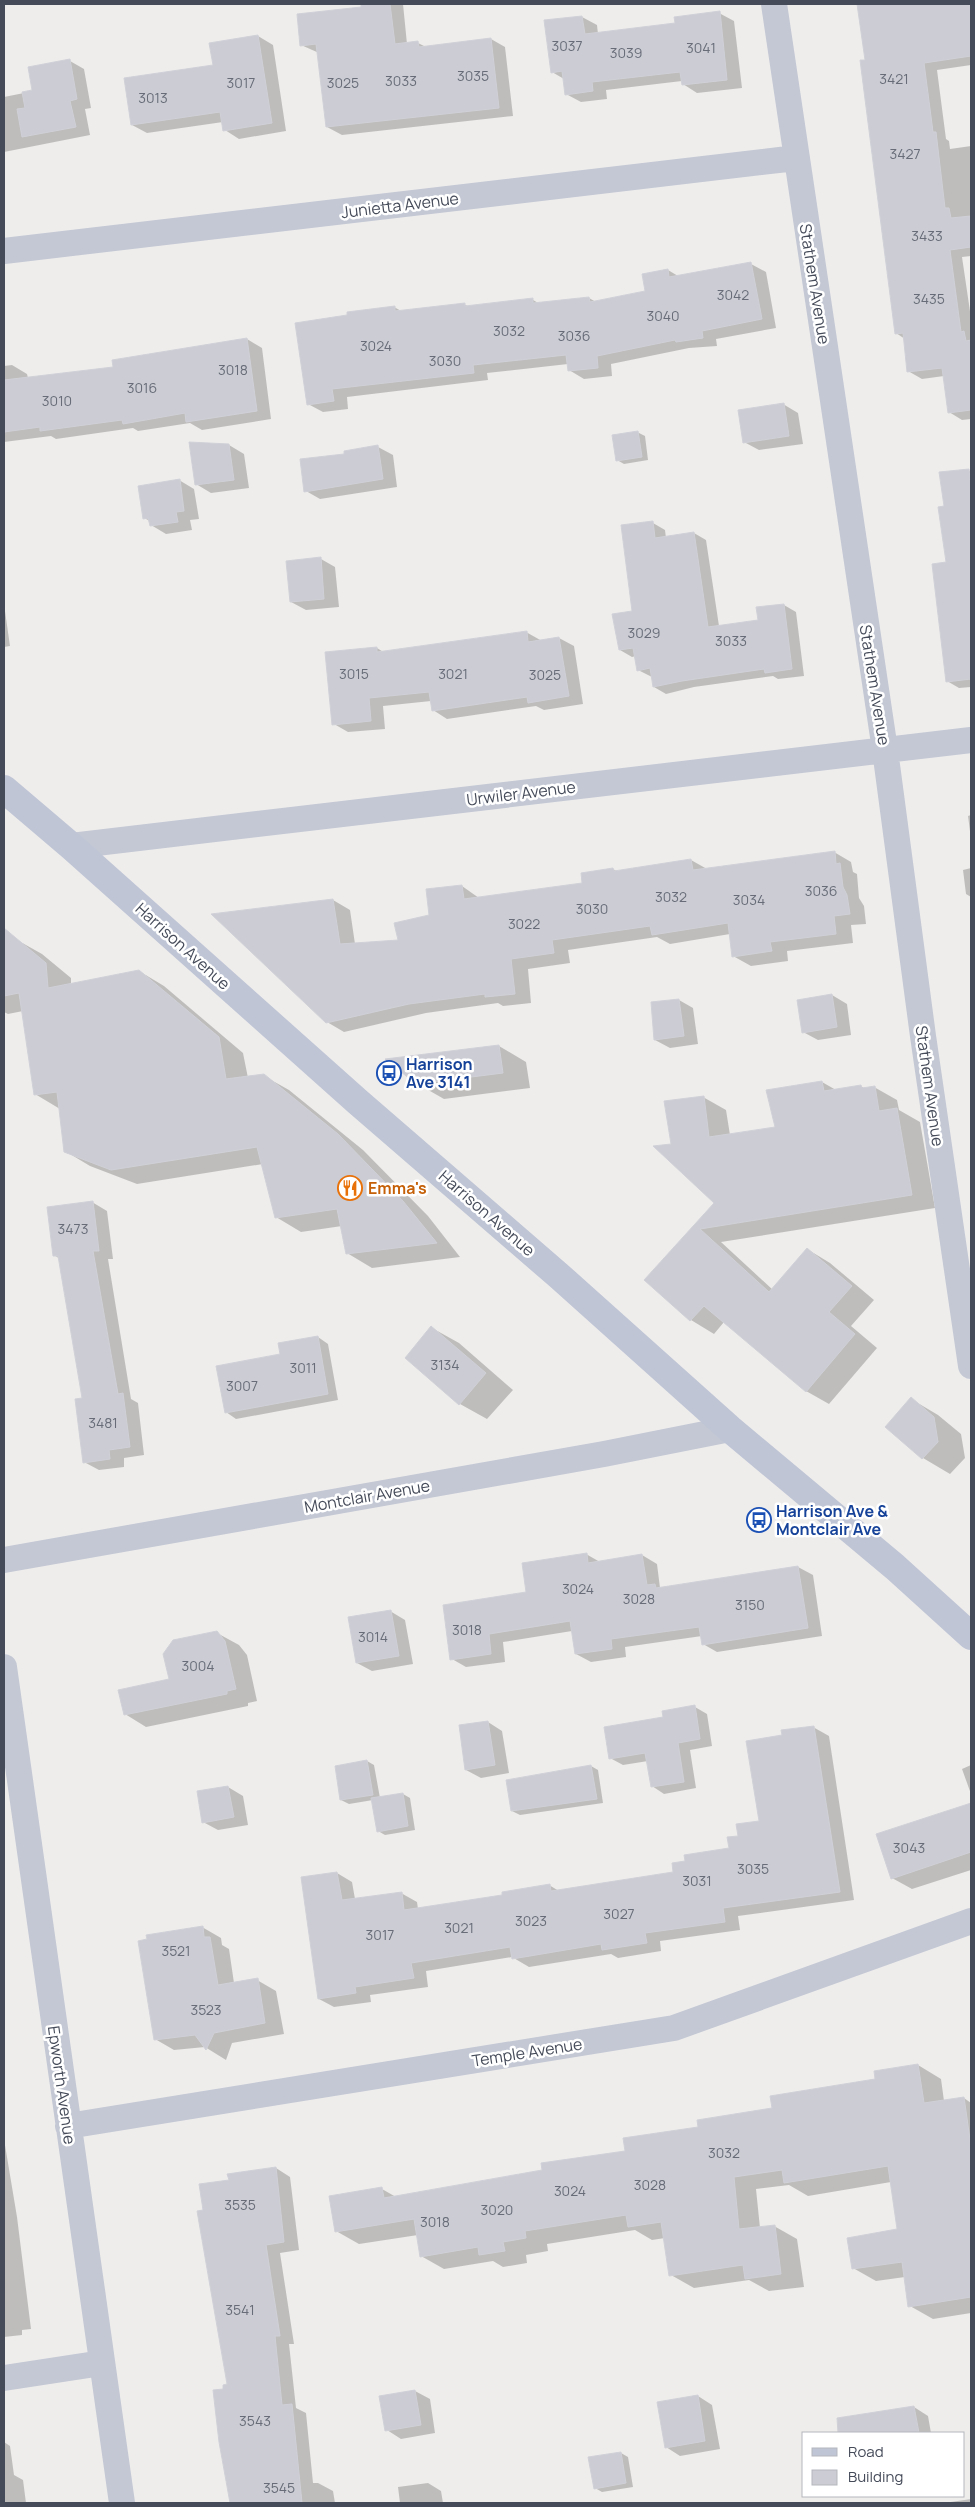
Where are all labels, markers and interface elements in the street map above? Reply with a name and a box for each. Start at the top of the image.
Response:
house number: 3037 [551,36,583,55]
house number: 3041 [686,38,716,57]
house number: 3039 [610,43,642,62]
house number: 3035 [457,66,489,85]
house number: 3421 [879,69,909,88]
house number: 3033 [385,71,417,90]
house number: 3017 [227,73,255,92]
house number: 3025 [327,73,359,92]
house number: 3013 [138,88,168,107]
house number: 3427 [889,144,921,163]
street label: Junietta Avenue [340,187,460,223]
street label: Stathem Avenue [795,222,835,346]
house number: 3433 [911,226,943,245]
house number: 3042 [717,285,749,304]
house number: 3435 [913,289,945,308]
house number: 3040 [646,306,680,325]
house number: 3032 [493,321,525,340]
house number: 3036 [558,326,590,345]
house number: 3024 [360,336,392,355]
house number: 3030 [429,351,461,370]
house number: 3018 [218,360,248,379]
house number: 3016 [127,378,157,397]
house number: 3010 [42,391,72,410]
house number: 3029 [628,623,660,642]
street label: Stathem Avenue [855,623,895,747]
house number: 3033 [715,631,747,650]
house number: 3015 [339,664,369,683]
house number: 3021 [438,664,468,683]
house number: 3025 [529,665,561,684]
street label: Urwiler Avenue [465,775,577,811]
house number: 3036 [805,881,837,900]
house number: 3032 [655,887,687,906]
house number: 3034 [733,890,765,909]
street label: Harrison Avenue [131,898,235,994]
house number: 3030 [576,899,608,918]
house number: 3022 [508,914,540,933]
street label: Stathem Avenue [911,1024,949,1148]
place label: Harrison Ave 3141 [406,1053,473,1093]
bus stop icon: Harrison Ave 3141 [376,1060,402,1086]
street label: Harrison Avenue [434,1165,540,1261]
restaurant icon: Emma's [337,1175,363,1201]
place label: Emma's [368,1177,427,1199]
house number: 3473 [58,1219,88,1238]
house number: 3134 [430,1355,460,1374]
house number: 3011 [289,1358,317,1377]
house number: 3007 [226,1376,258,1395]
house number: 3481 [88,1413,118,1432]
street label: Montclair Avenue [302,1474,432,1518]
place label: Harrison Ave & Montclair Ave [776,1500,888,1540]
bus stop icon: Harrison Ave & Montclair Ave [746,1507,772,1533]
house number: 3024 [562,1579,594,1598]
house number: 3028 [623,1589,655,1608]
house number: 3150 [735,1595,765,1614]
house number: 3018 [452,1620,482,1639]
house number: 3014 [358,1627,388,1646]
house number: 3004 [181,1656,215,1675]
house number: 3043 [893,1838,925,1857]
house number: 3035 [737,1859,769,1878]
house number: 3031 [682,1871,712,1890]
house number: 3027 [603,1904,635,1923]
house number: 3023 [515,1911,547,1930]
house number: 3021 [444,1918,474,1937]
house number: 3017 [366,1925,394,1944]
house number: 3521 [162,1941,190,1960]
house number: 3523 [190,2000,222,2019]
street label: Epworth Avenue [43,2024,81,2146]
street label: Temple Avenue [470,2032,584,2072]
house number: 3032 [708,2143,740,2162]
house number: 3028 [634,2175,666,2194]
house number: 3024 [554,2181,586,2200]
house number: 3535 [224,2195,256,2214]
house number: 3020 [481,2200,513,2219]
house number: 3018 [420,2212,450,2231]
house number: 3541 [225,2300,255,2319]
house number: 3543 [239,2411,271,2430]
legend [802,2432,965,2497]
text: Road [848,2441,884,2462]
text: Building [848,2466,903,2487]
house number: 3545 [263,2478,295,2497]

